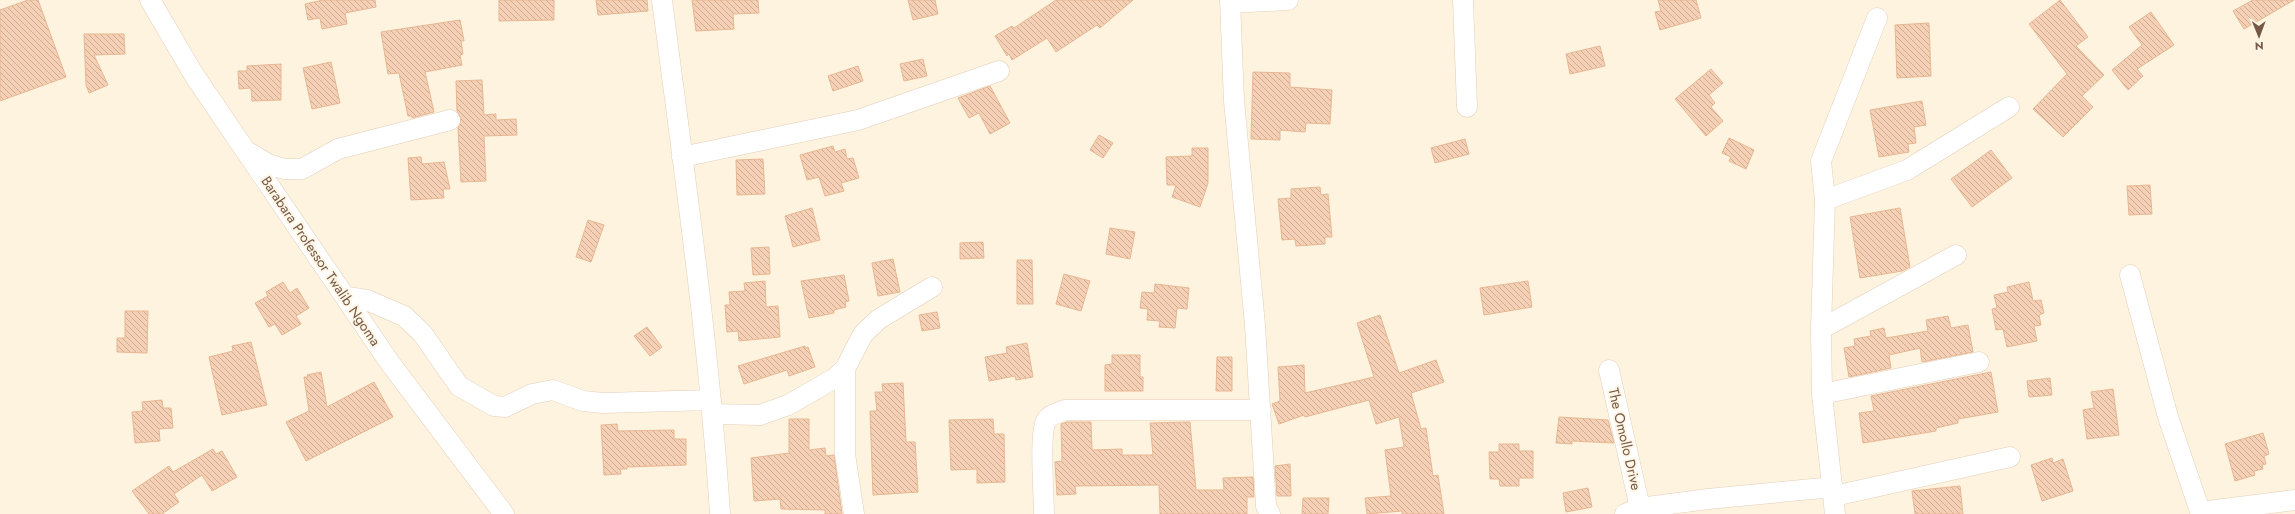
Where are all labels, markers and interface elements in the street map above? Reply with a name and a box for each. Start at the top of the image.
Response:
north arrow [2239,16,2279,56]
text: N [2255,38,2264,54]
street label: Barabara Professor Twalib Ngoma [257,172,385,350]
street label: The Omollo Drive [1604,386,1646,492]

